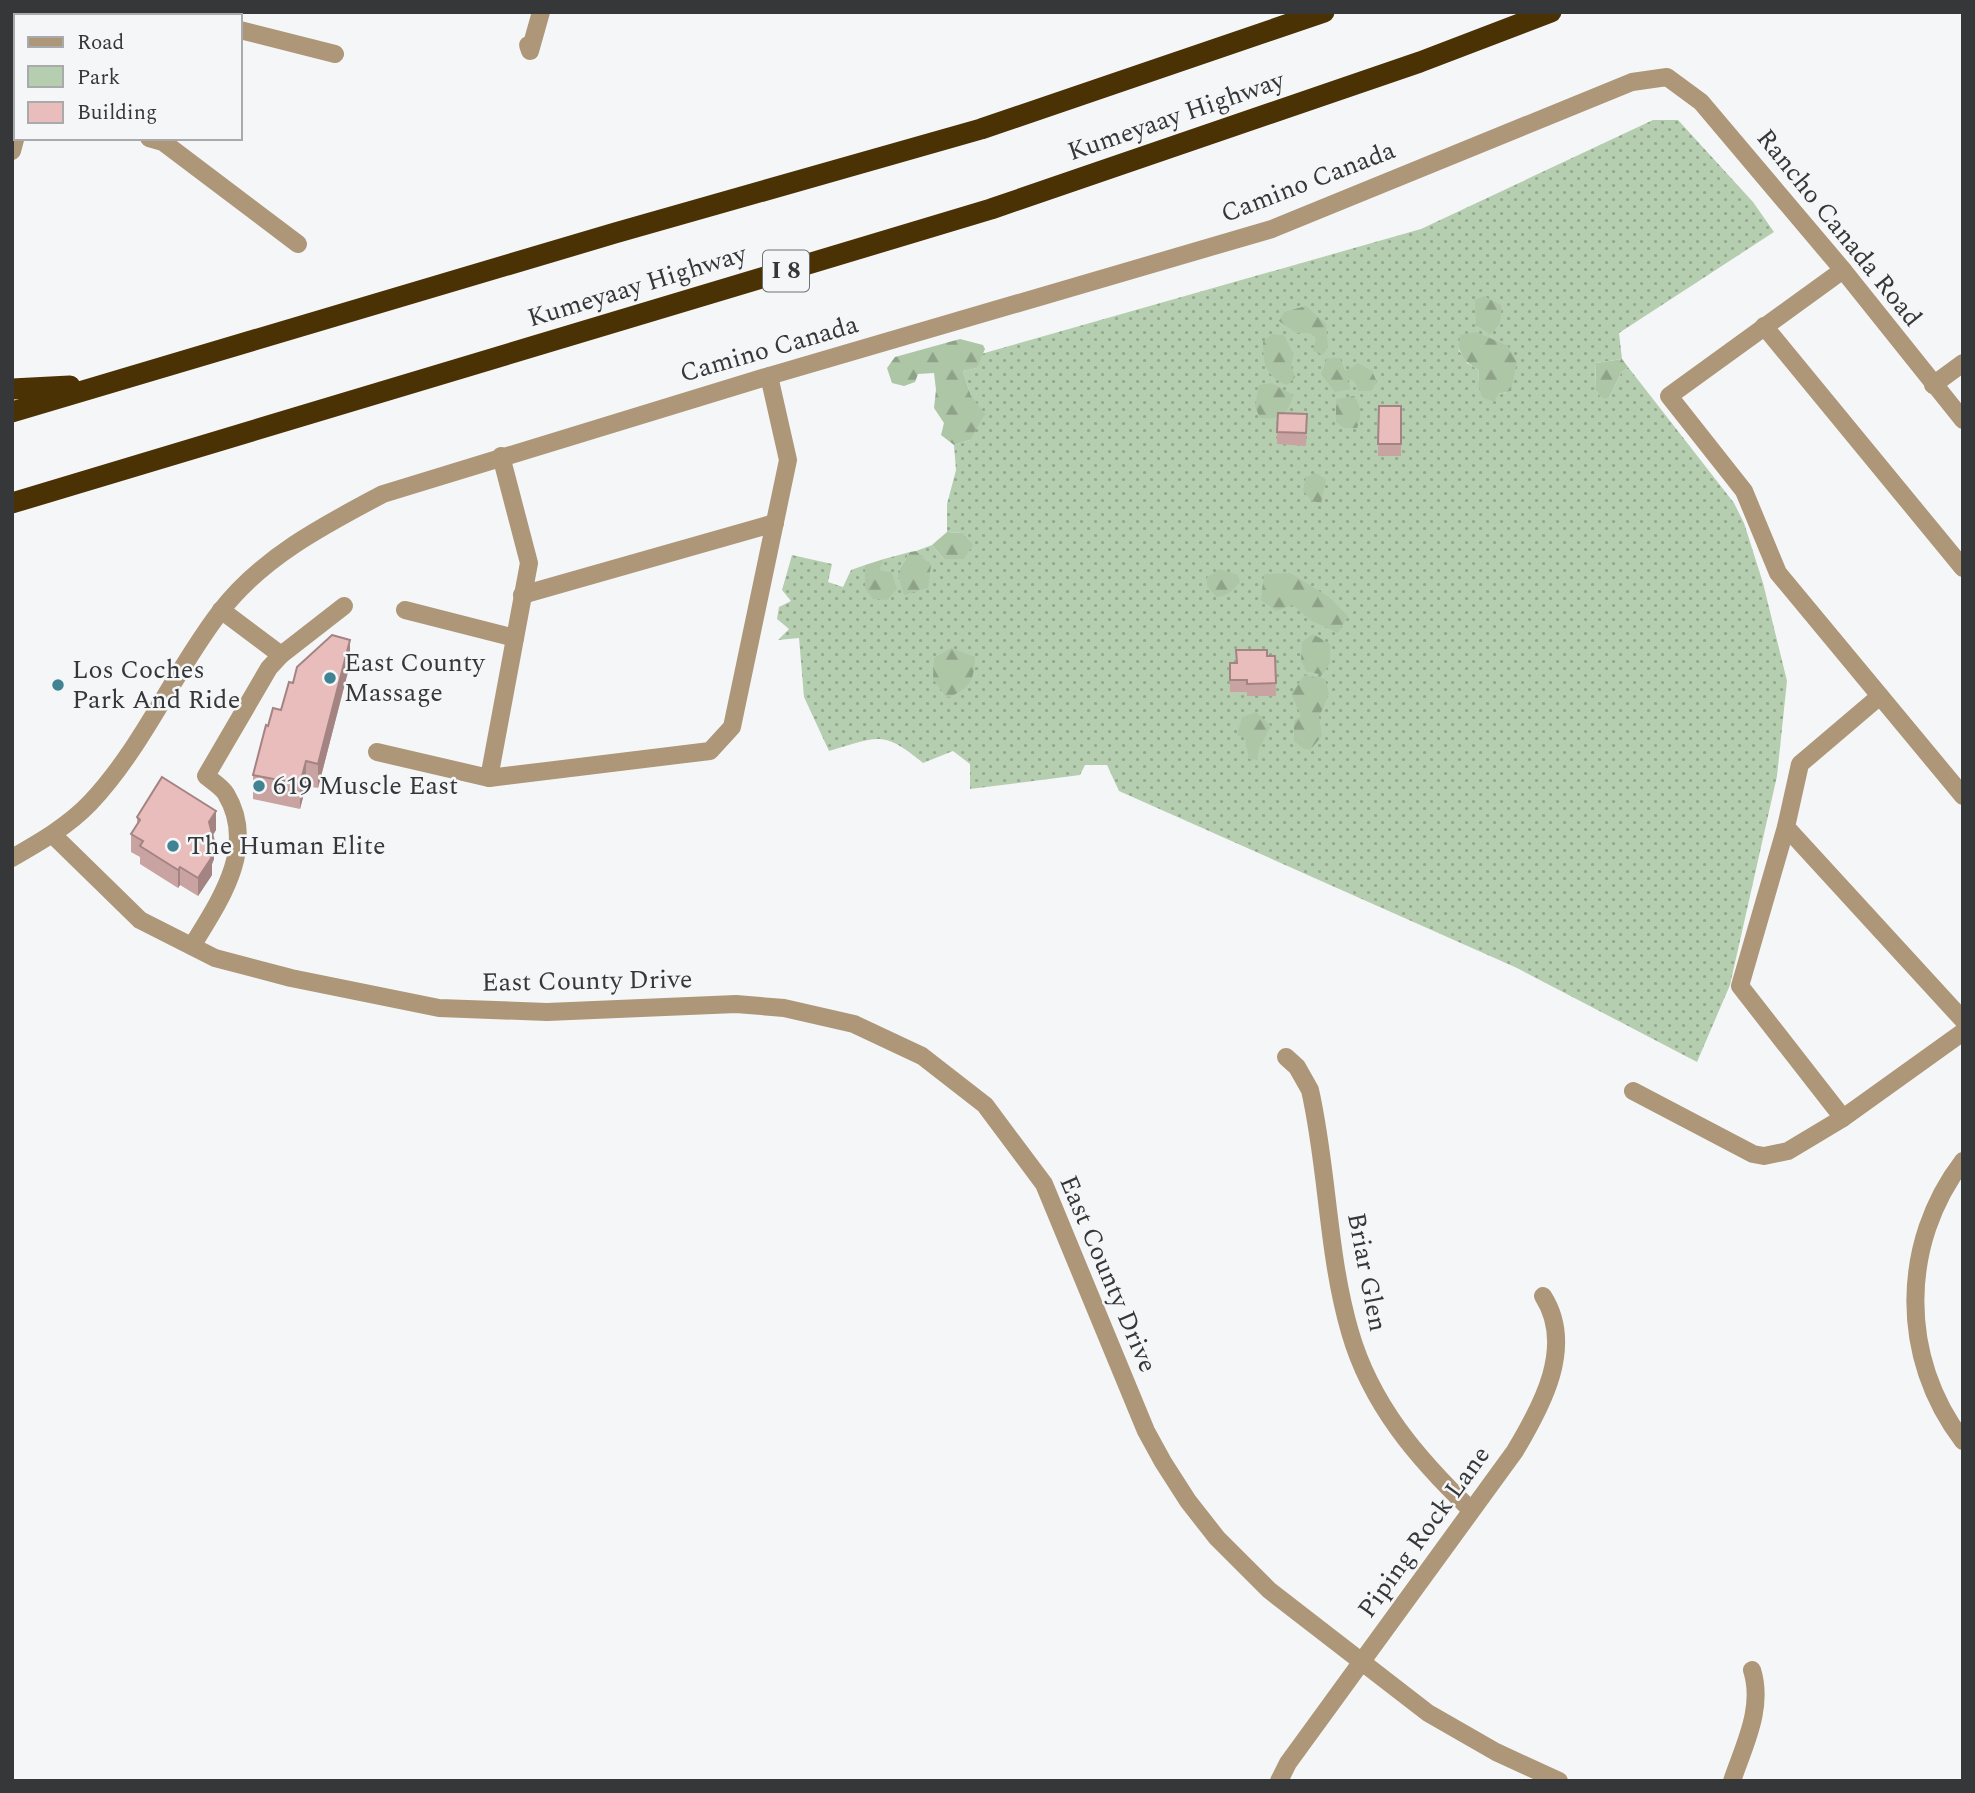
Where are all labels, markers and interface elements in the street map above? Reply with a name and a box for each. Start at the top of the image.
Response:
legend [14,14,242,140]
text: Road [77,27,124,59]
street label: Kumeyaay Highway [1062,60,1291,172]
text: Park [77,62,121,94]
text: Building [77,97,157,129]
street label: Rancho Canada Road [1746,120,1932,336]
street label: Camino Canada [1215,130,1401,234]
street label: Kumeyaay Highway [523,233,753,338]
road number: I 8 [763,250,809,292]
street label: Camino Canada [675,304,863,394]
place label: East County Massage [344,643,486,713]
place label: Los Coches Park And Ride [72,650,240,720]
marker: East County Massage [322,670,338,686]
marker: Los Coches Park And Ride [50,677,66,693]
place label: 619 Muscle East [273,766,458,806]
marker: 619 Muscle East [251,778,267,794]
place label: The Human Elite [187,826,385,866]
marker: The Human Elite [165,838,181,854]
street label: East County Drive [481,959,693,1003]
street label: East County Drive [1048,1169,1168,1379]
street label: Briar Glen [1336,1209,1398,1335]
street label: Piping Rock Lane [1348,1437,1500,1627]

